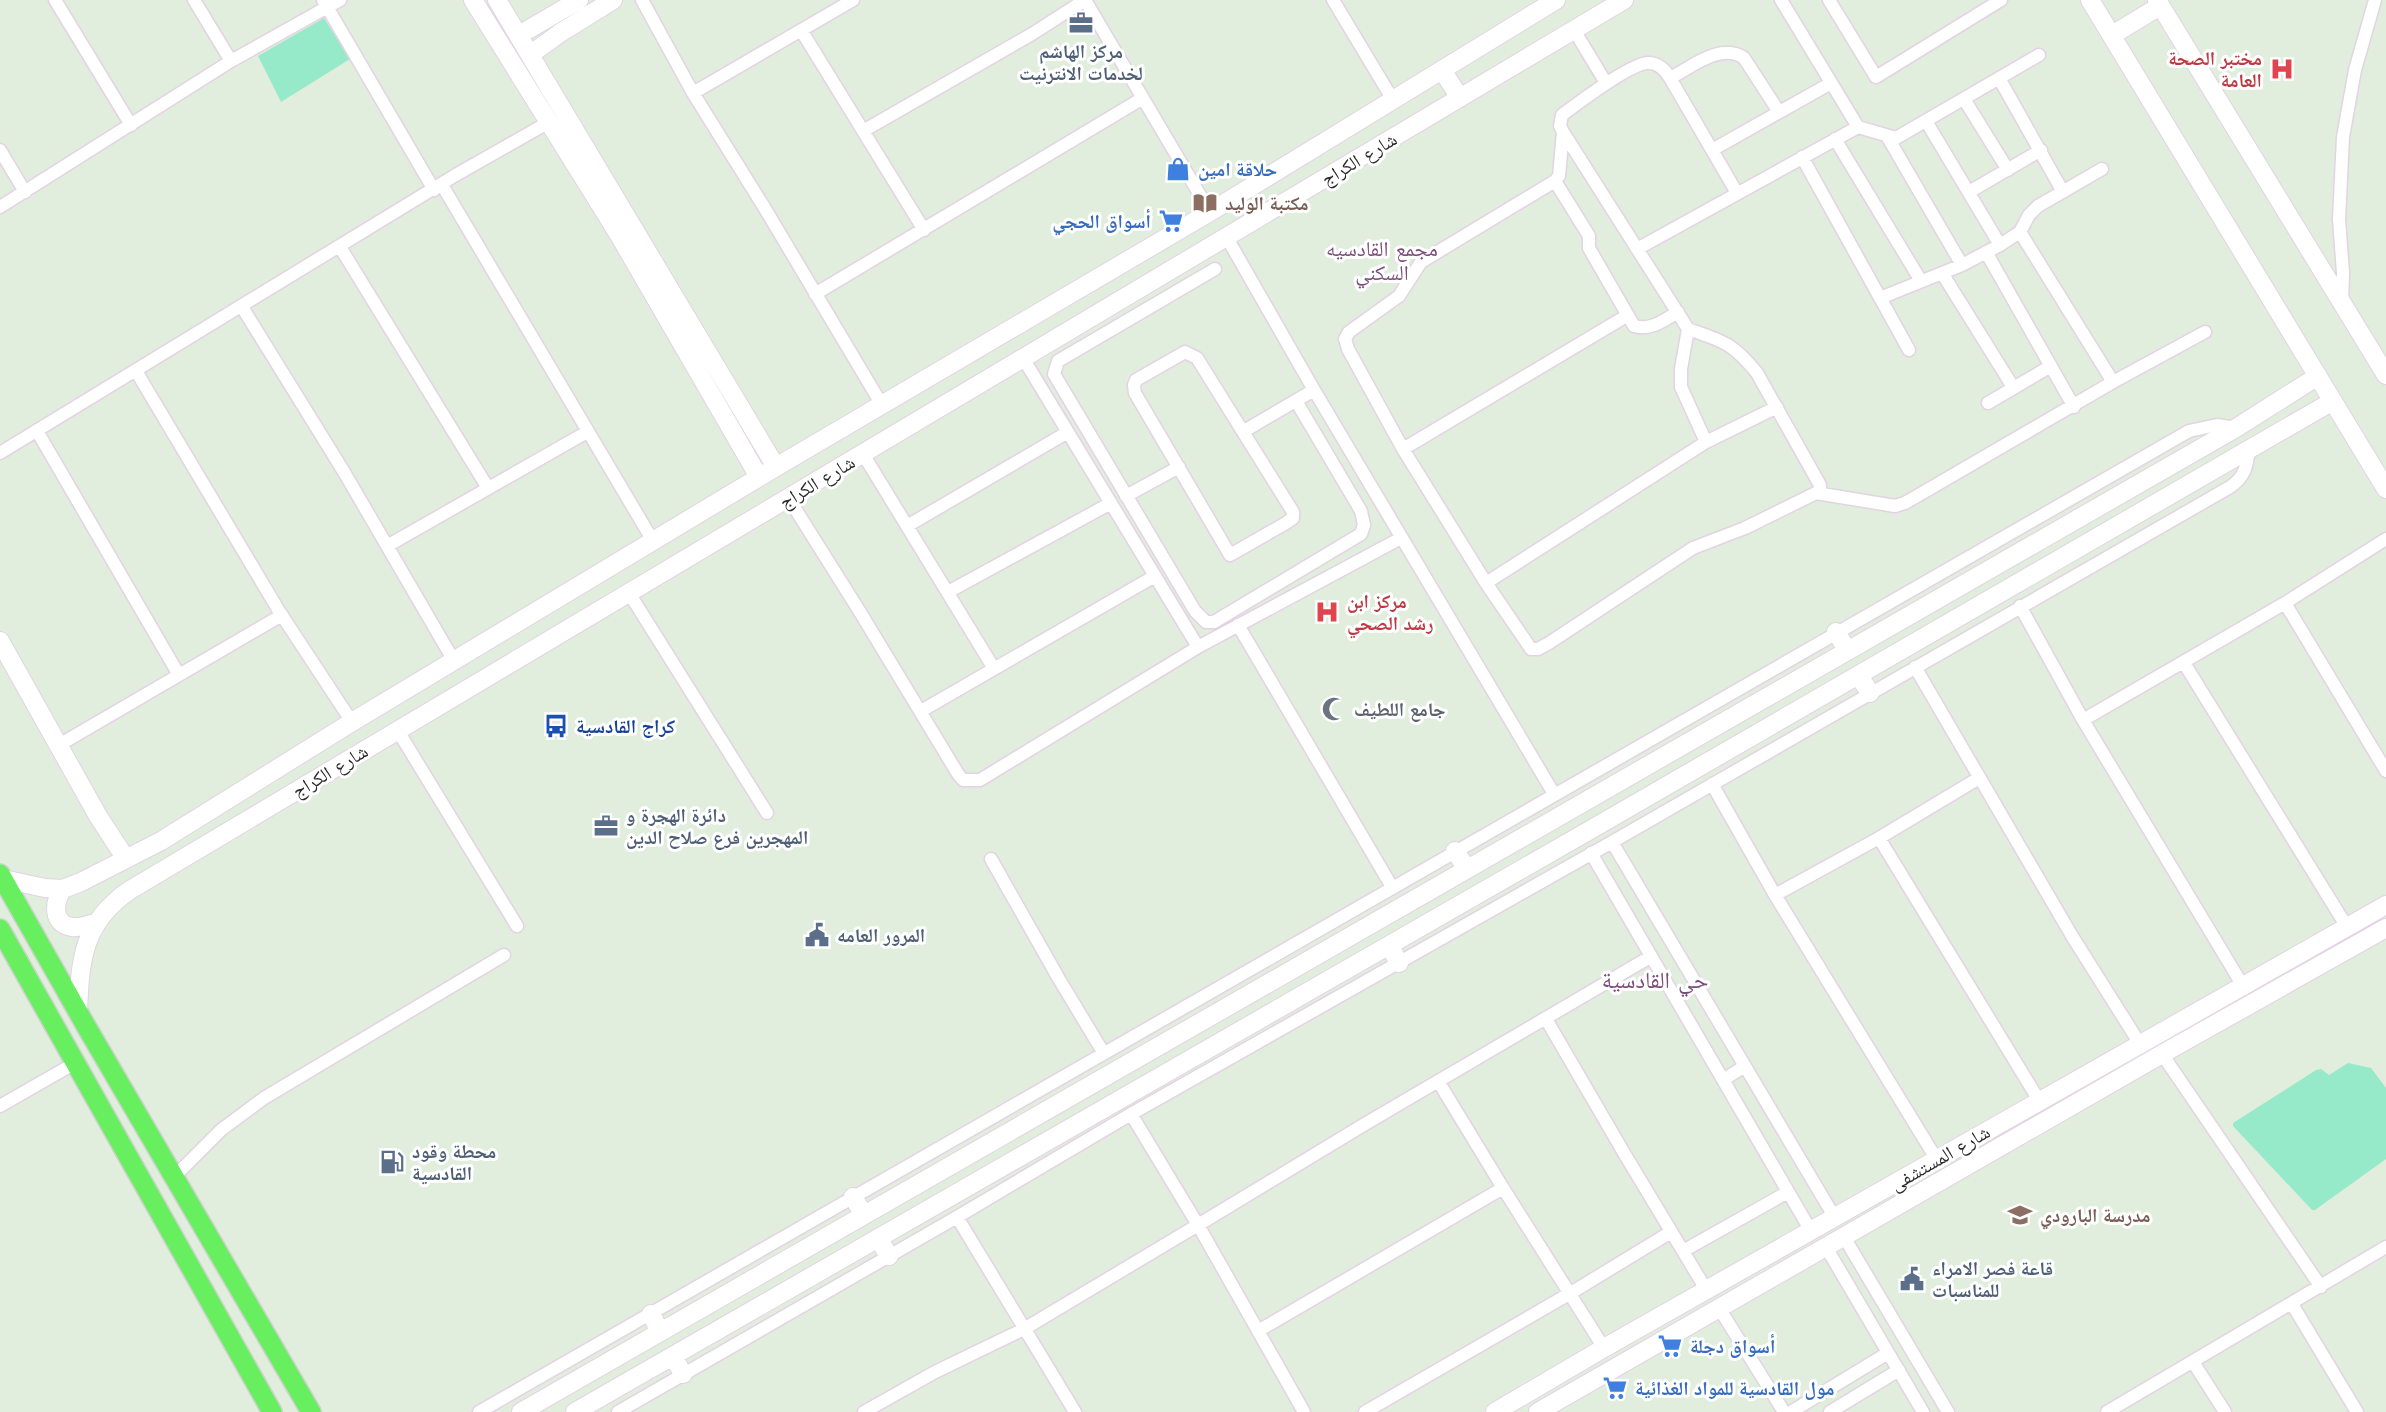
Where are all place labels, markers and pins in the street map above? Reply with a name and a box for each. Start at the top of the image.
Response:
office icon: مركز الهاشم لخدمات الانترنيت [1067,9,1095,37]
place label: مركز الهاشم لخدمات الانترنيت [1019,40,1143,85]
place label: مختبر الصحة العامة [2168,47,2262,92]
hospital icon: مختبر الصحة العامة [2268,55,2296,83]
shop icon: حلاقة امين [1164,155,1192,183]
place label: حلاقة امين [1198,158,1277,181]
library icon: مكتبة الوليد [1191,189,1219,217]
place label: مكتبة الوليد [1225,192,1309,215]
supermarket icon: أسواق الحجي [1157,207,1185,235]
place label: أسواق الحجي [1052,209,1151,236]
place label: مركز ابن رشد الصحي [1347,590,1433,638]
hospital icon: مركز ابن رشد الصحي [1313,598,1341,626]
mosque icon: جامع اللطیف [1320,695,1348,723]
place label: جامع اللطیف [1354,698,1446,722]
bus stop icon: كراج القادسية [542,712,570,740]
place label: كراج القادسية [576,715,676,738]
place label: دائرة الهجرة و المهجرين فرع صلاح الدين [626,804,808,850]
office icon: دائرة الهجرة و المهجرين فرع صلاح الدين [592,812,620,840]
public building icon: المرور العامه [803,921,831,949]
place label: المرور العامه [837,924,925,947]
place label: محطة وقود القادسية [412,1140,496,1185]
fuel station icon: محطة وقود القادسية [378,1148,406,1176]
school or university icon: مدرسة البارودي [2006,1201,2034,1229]
place label: مدرسة البارودي [2040,1204,2150,1230]
place label: قاعة فصر الامراء للمناسبات [1932,1257,2053,1302]
public building icon: قاعة فصر الامراء للمناسبات [1898,1265,1926,1293]
supermarket icon: أسواق دجلة [1656,1332,1684,1360]
place label: أسواق دجلة [1690,1334,1775,1358]
supermarket icon: مول القادسية للمواد الغذائية [1601,1374,1629,1402]
place label: مول القادسية للمواد الغذائية [1635,1377,1834,1400]

